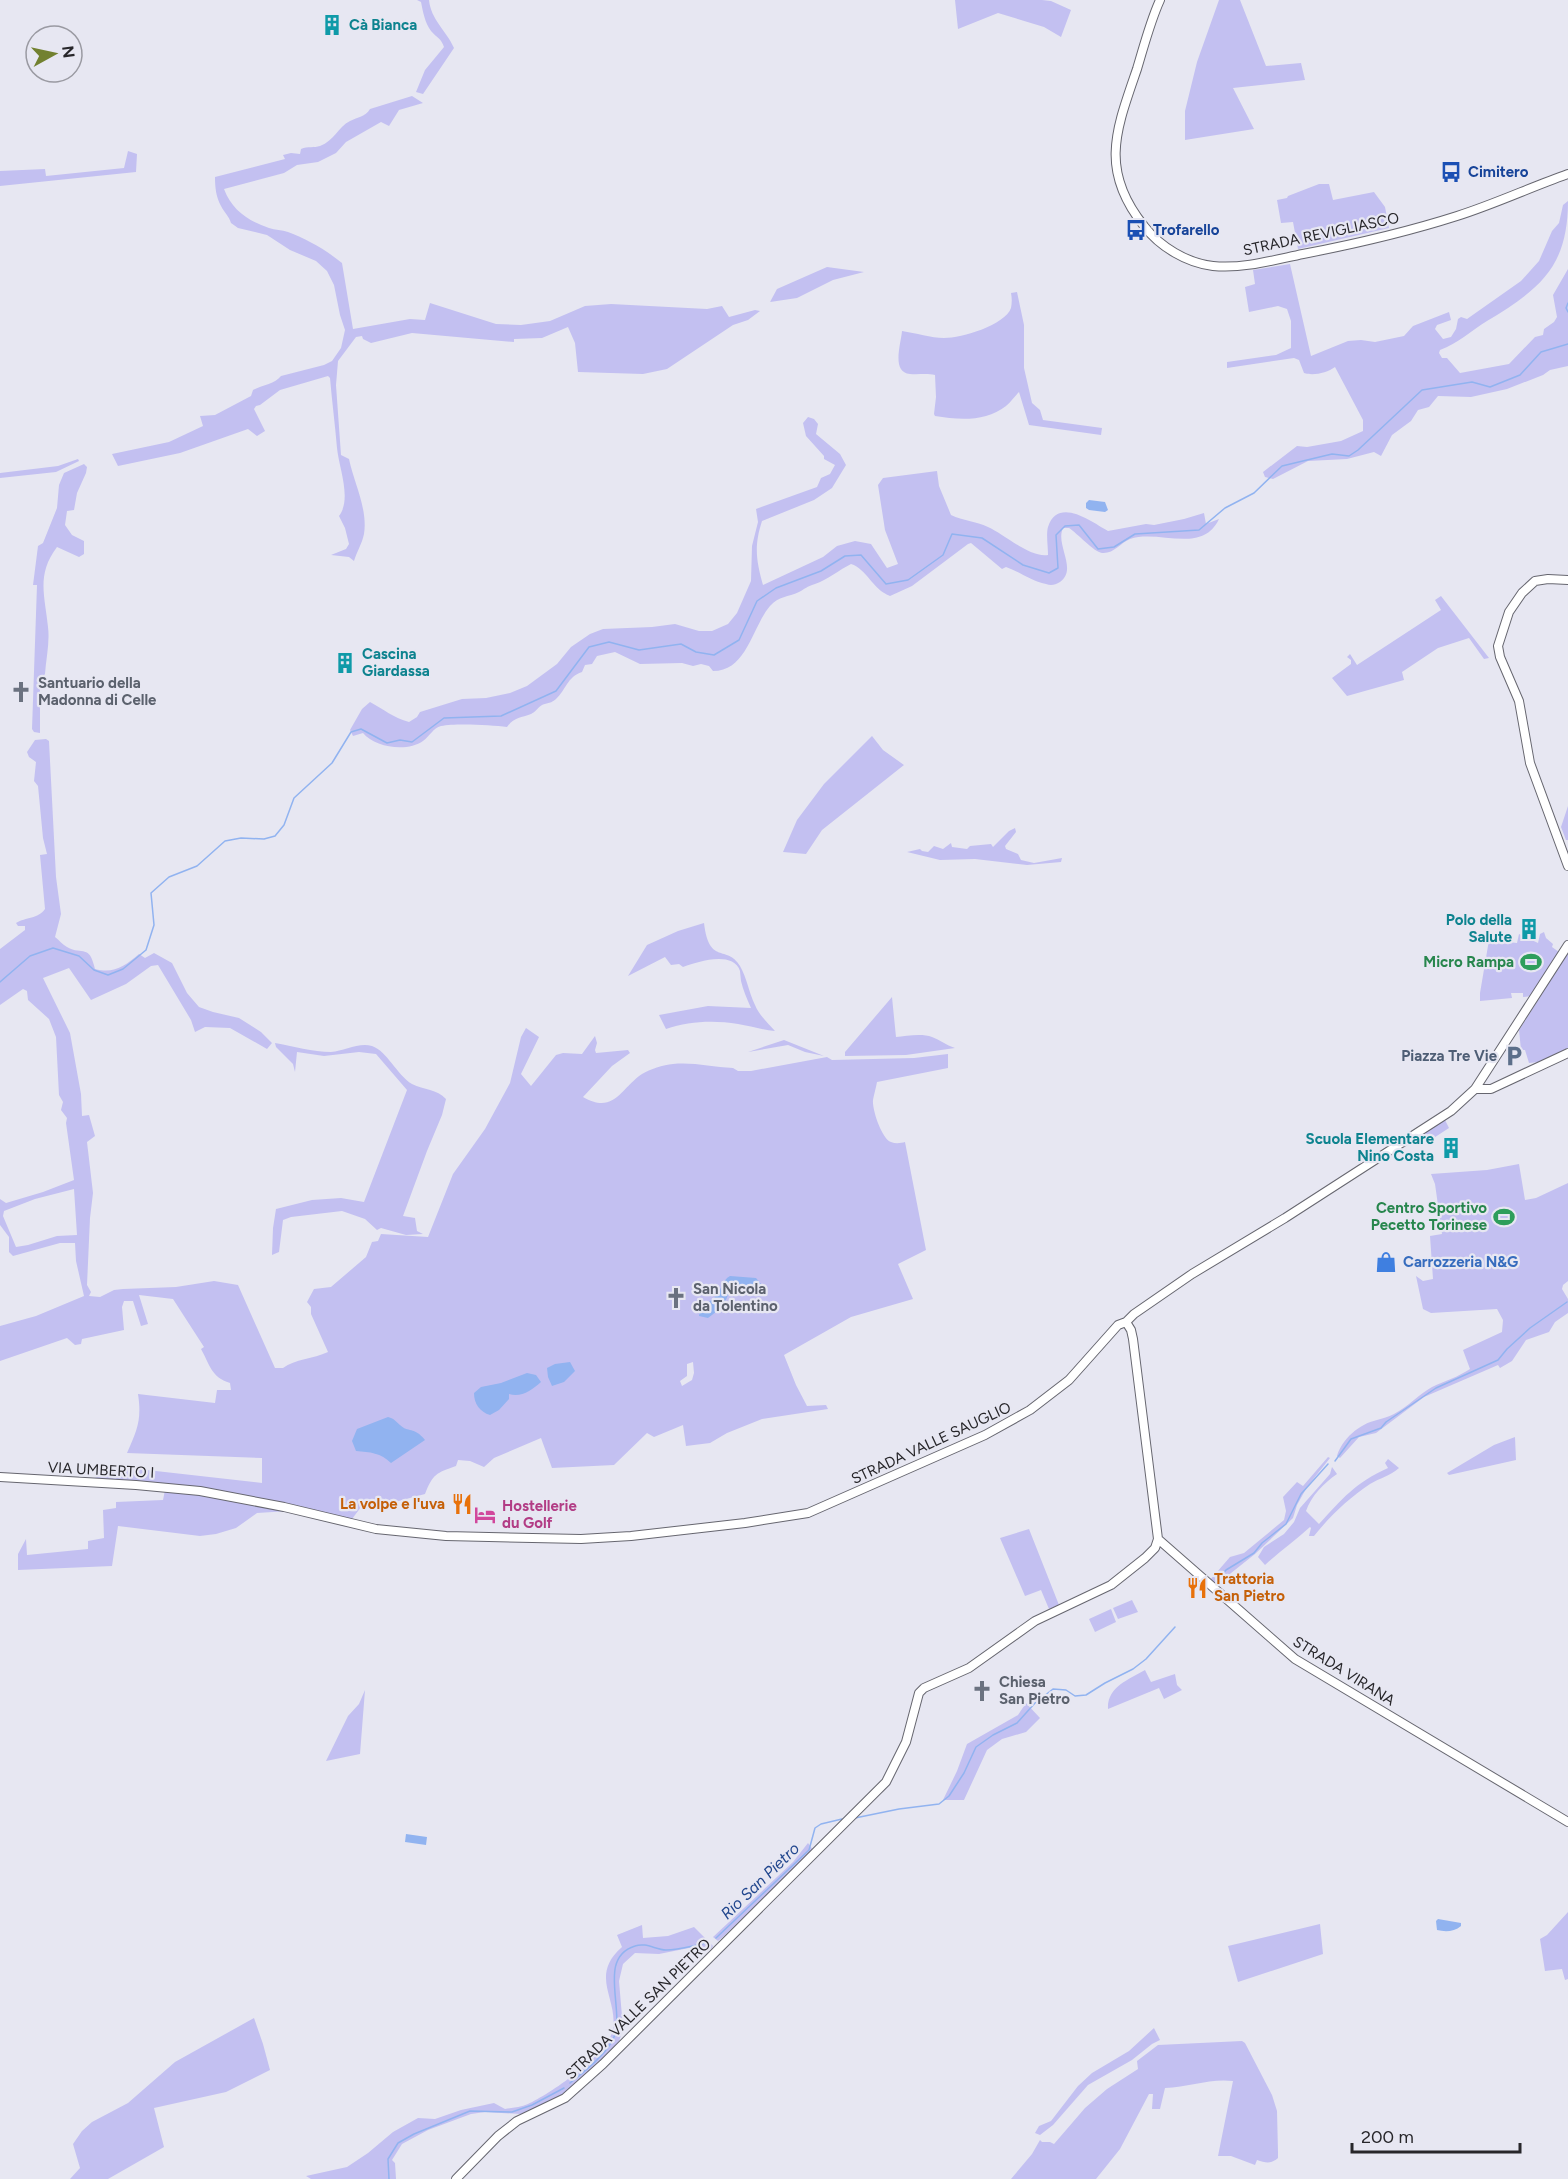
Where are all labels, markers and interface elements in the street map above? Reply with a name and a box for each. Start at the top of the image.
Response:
building icon: Cà Bianca [320,13,344,37]
place label: Cà Bianca [349,16,417,34]
north arrow [24,24,84,84]
text: N [58,45,79,59]
bus stop icon: Cimitero [1439,160,1463,184]
place label: Cimitero [1468,163,1529,181]
street label: STRADA REVIGLIASCO [1241,209,1401,259]
bus stop icon: Trofarello [1124,218,1148,242]
place label: Trofarello [1153,221,1220,239]
place label: Cascina Giardassa [362,645,430,680]
building icon: Cascina Giardassa [333,651,357,675]
place label: Santuario della Madonna di Celle [38,674,157,709]
church icon: Santuario della Madonna di Celle [9,680,33,704]
place label: Polo della Salute [1446,911,1513,946]
building icon: Polo della Salute [1517,917,1541,941]
sports icon: Micro Rampa [1519,950,1543,974]
place label: Micro Rampa [1423,953,1514,971]
parking icon: Piazza Tre Vie [1502,1044,1526,1068]
place label: Piazza Tre Vie [1401,1047,1498,1065]
place label: Scuola Elementare Nino Costa [1306,1130,1435,1165]
building icon: Scuola Elementare Nino Costa [1439,1136,1463,1160]
place label: Centro Sportivo Pecetto Torinese [1371,1199,1488,1234]
sports icon: Centro Sportivo Pecetto Torinese [1492,1205,1516,1229]
shop icon: Carrozzeria N&G [1374,1250,1398,1274]
place label: Carrozzeria N&G [1403,1253,1518,1271]
place label: San Nicola da Tolentino [693,1280,778,1315]
church icon: San Nicola da Tolentino [664,1286,688,1310]
street label: STRADA VALLE SAUGLIO [848,1398,1014,1488]
street label: VIA UMBERTO I [47,1458,155,1482]
restaurant icon: La volpe e l'uva [450,1492,474,1516]
place label: La volpe e l'uva [340,1495,445,1513]
place label: Hostellerie du Golf [502,1497,577,1532]
hotel icon: Hostellerie du Golf [473,1503,497,1527]
place label: Trattoria San Pietro [1214,1570,1285,1605]
restaurant icon: Trattoria San Pietro [1185,1576,1209,1600]
street label: STRADA VIRANA [1290,1632,1398,1710]
place label: Chiesa San Pietro [999,1673,1070,1708]
church icon: Chiesa San Pietro [970,1679,994,1703]
water label: Rio San Pietro [717,1839,803,1923]
street label: STRADA VALLE SAN PIETRO [562,1935,714,2083]
scale bar [1352,2116,1520,2154]
text: 200 m [1361,2126,1414,2148]

